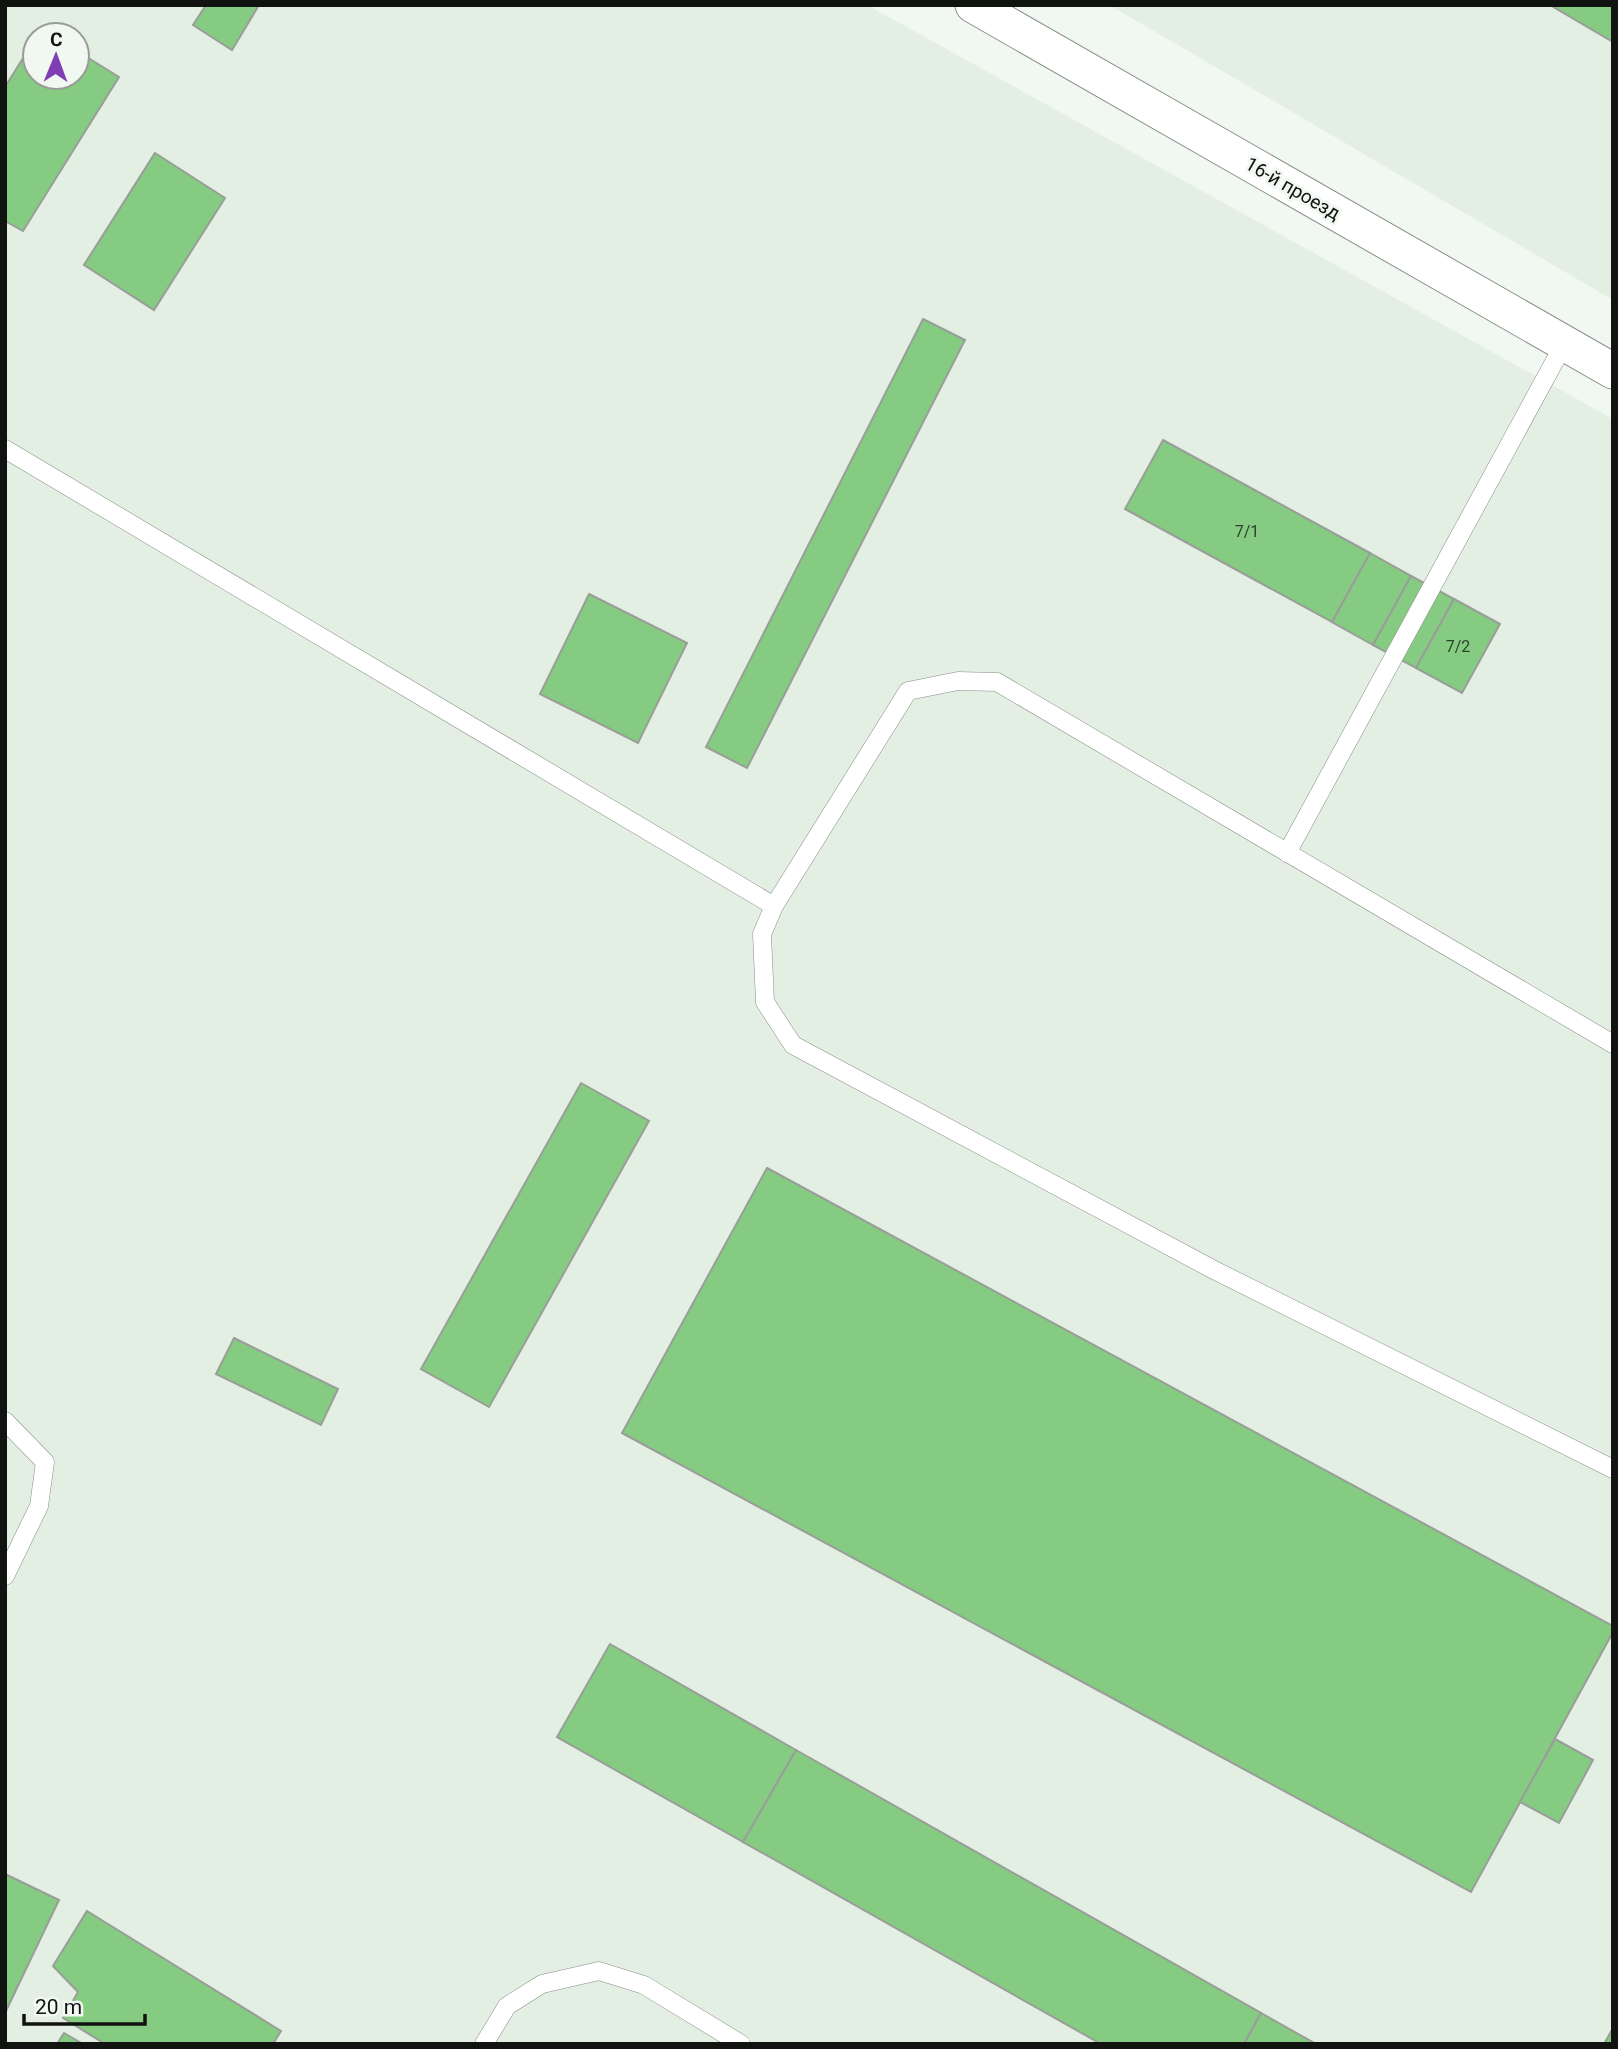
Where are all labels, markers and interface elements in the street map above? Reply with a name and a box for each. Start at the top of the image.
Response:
north arrow [21,21,91,91]
text: С [50,28,63,51]
street label: 16-й проезд [1241,152,1344,225]
house number: 7/1 [1235,522,1259,541]
house number: 7/2 [1446,637,1470,656]
scale bar [24,1982,145,2026]
text: 20 m [35,1995,82,2019]

